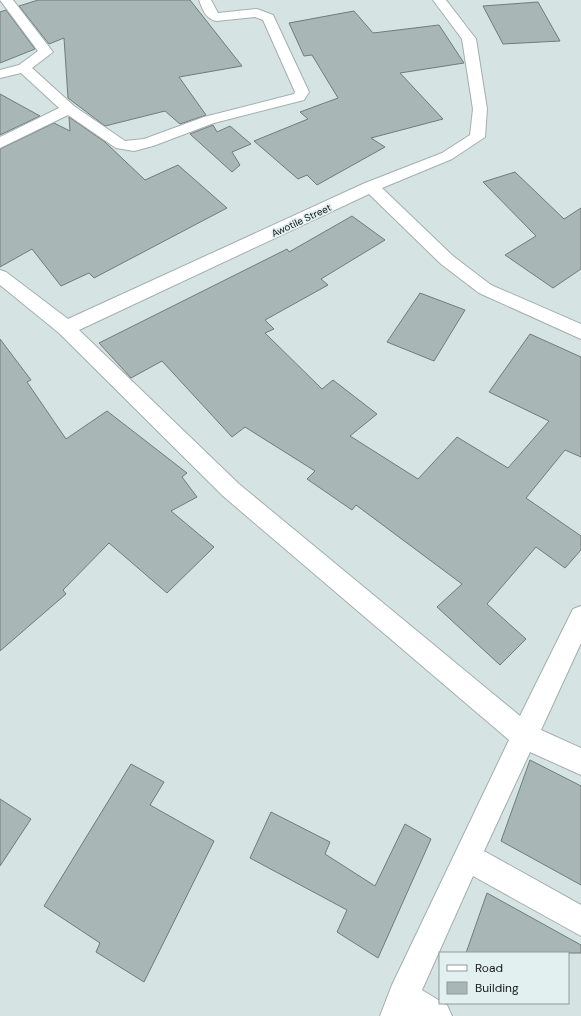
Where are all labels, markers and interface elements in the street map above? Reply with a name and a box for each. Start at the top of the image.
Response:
street label: Awotile Street [269,201,333,240]
legend [439,952,569,1004]
text: Road [475,960,503,976]
text: Building [475,980,519,996]

